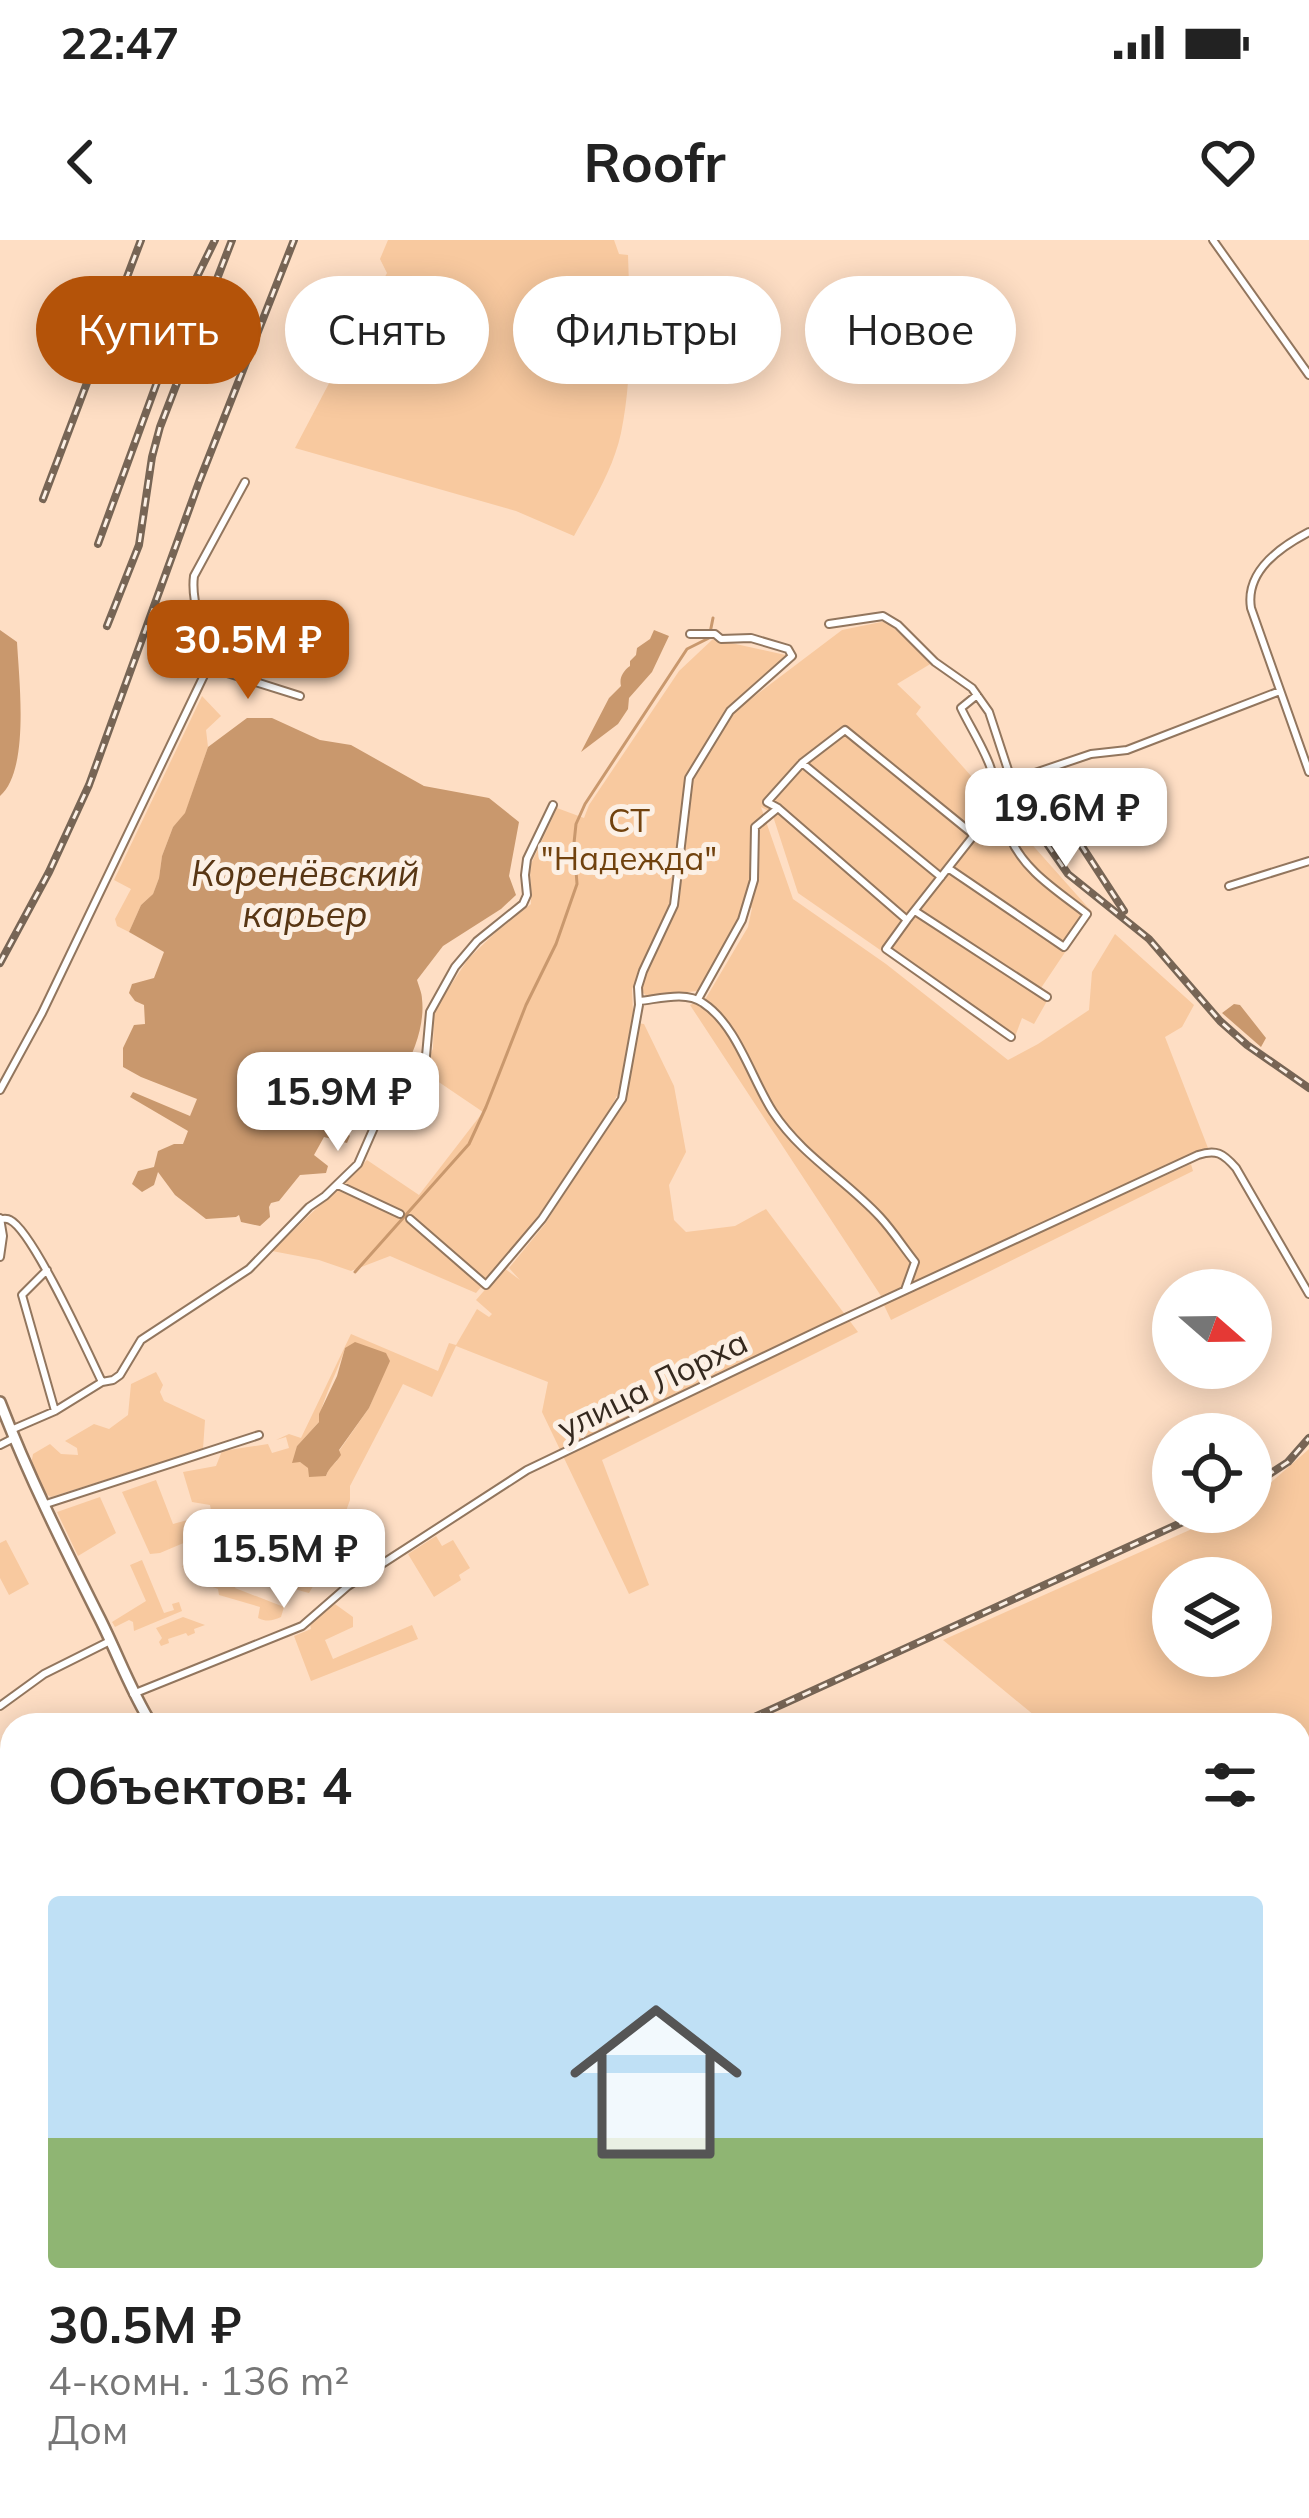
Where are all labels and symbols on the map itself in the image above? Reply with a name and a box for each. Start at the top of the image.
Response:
pin: 30.5M ₽ [137,600,359,702]
pin: 19.6M ₽ [955,768,1177,870]
park label: СТ "Надежда" [541,799,717,878]
water label: Коренёвский карьер [191,850,419,936]
pin: 15.9M ₽ [227,1052,449,1154]
north arrow [1152,1269,1272,1389]
street label: улица Лорха [550,1320,754,1448]
pin: 15.5M ₽ [173,1509,395,1611]

